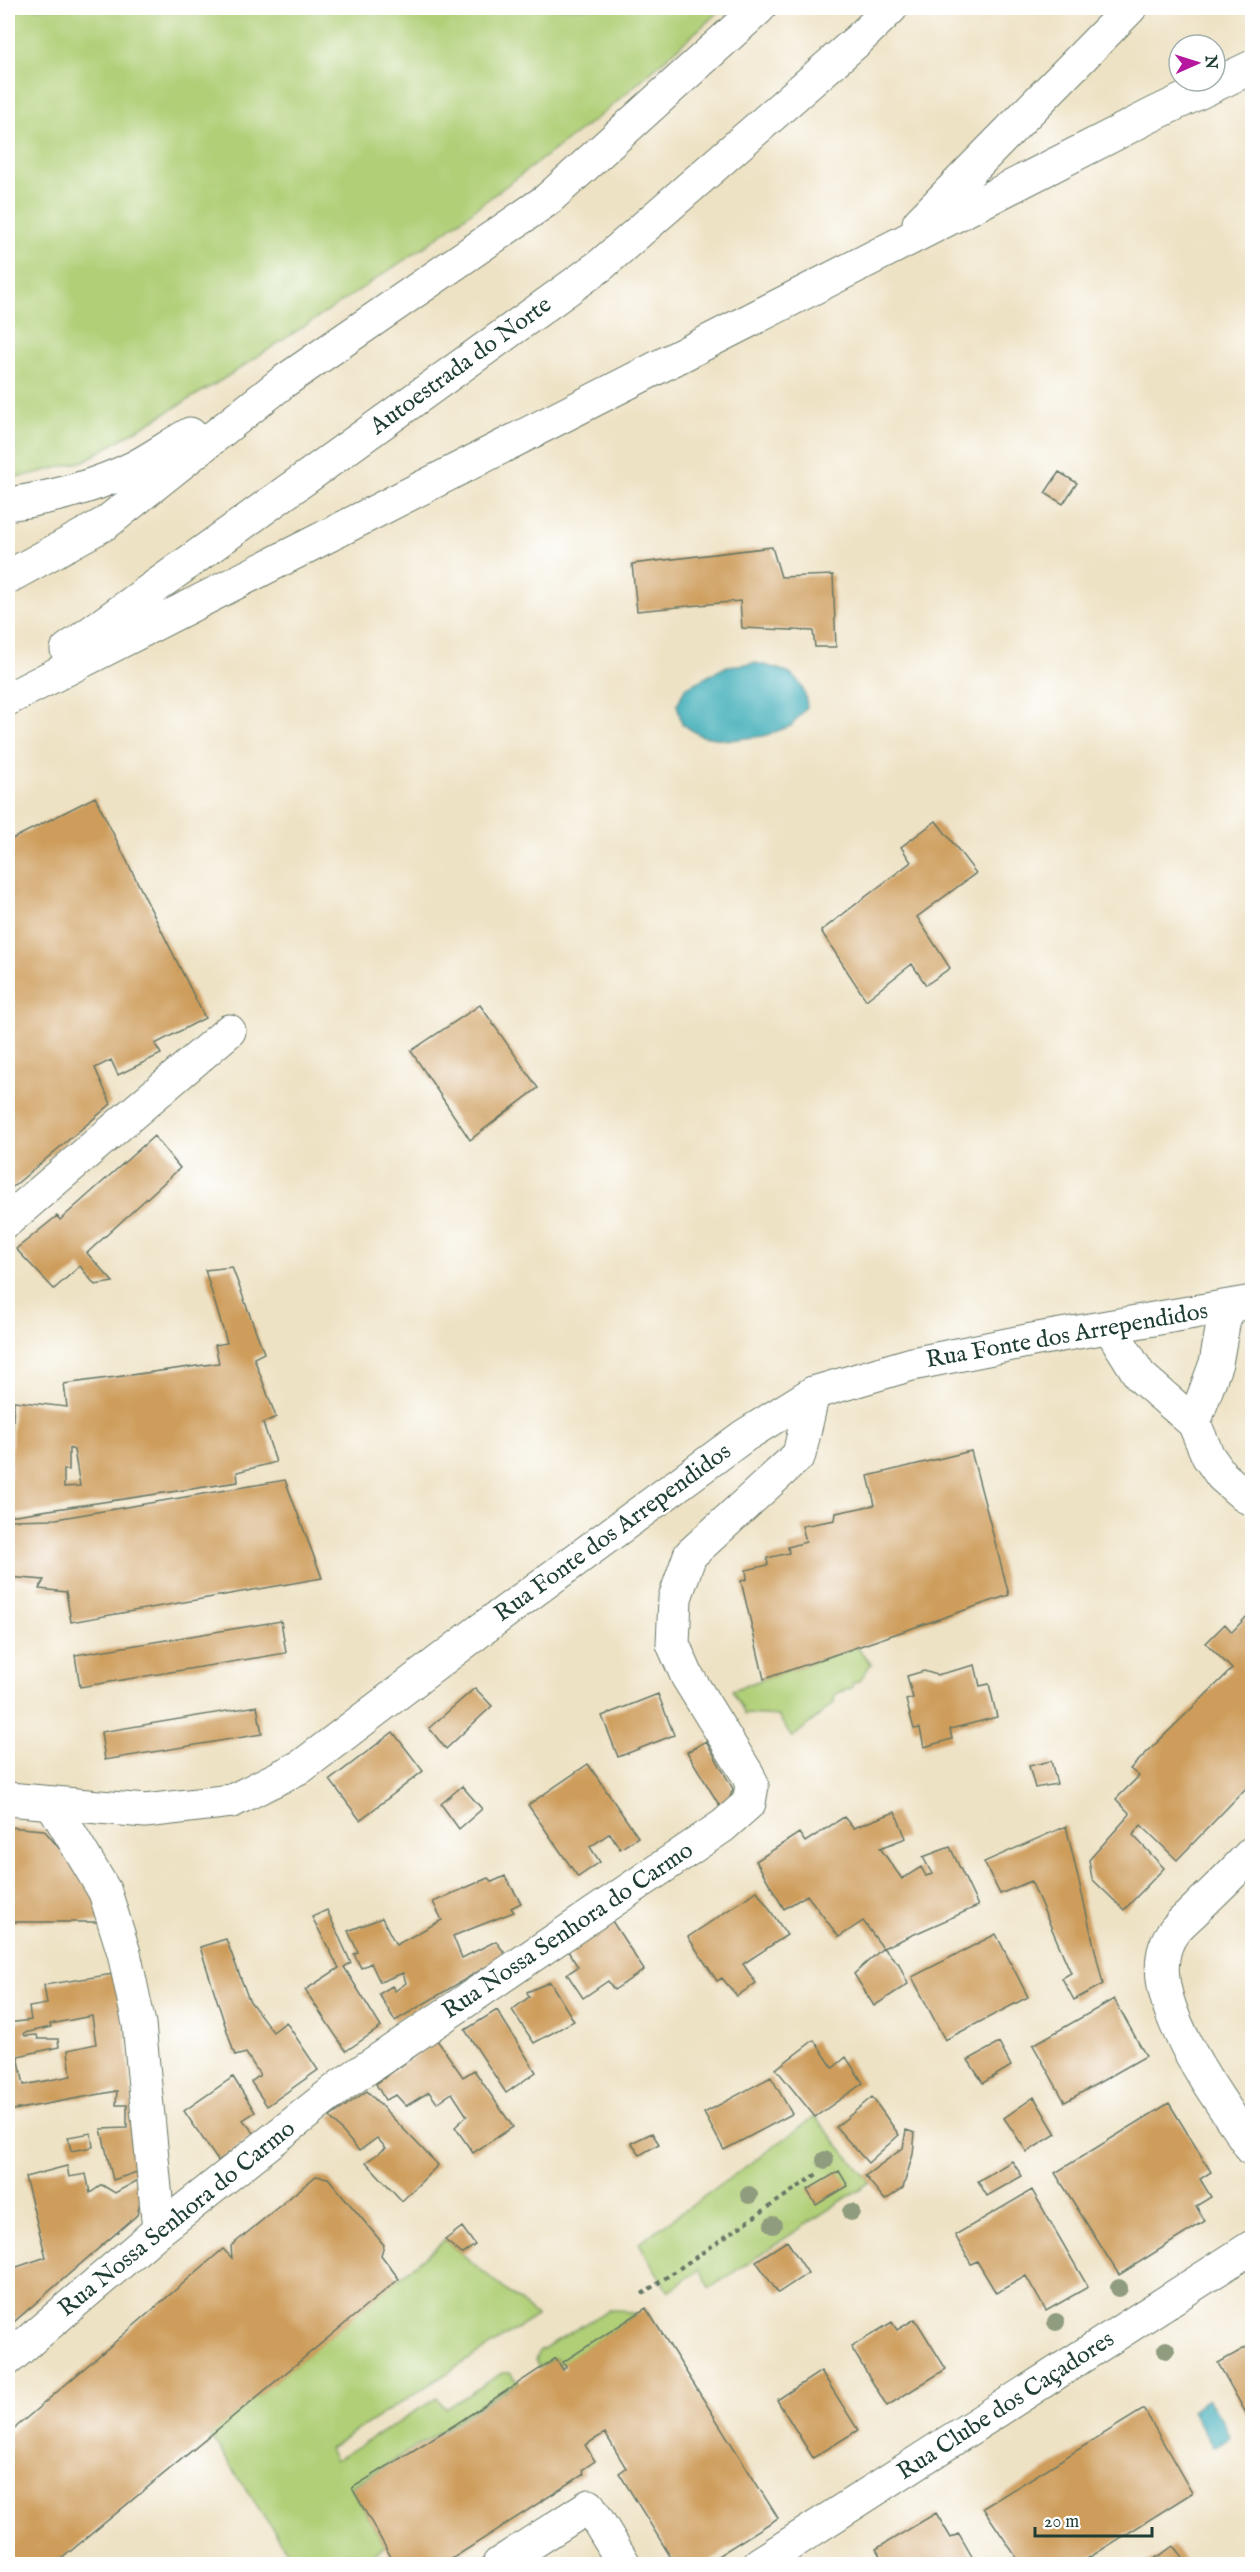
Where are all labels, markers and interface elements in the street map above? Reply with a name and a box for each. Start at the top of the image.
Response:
north arrow [1167,33,1227,93]
text: N [1200,54,1220,70]
street label: Autoestrada do Norte [363,290,558,443]
street label: Rua Fonte dos Arrependidos [924,1296,1210,1376]
street label: Rua Fonte dos Arrependidos [488,1437,738,1629]
street label: Rua Nossa Senhora do Carmo [436,1835,700,2027]
street label: Rua Nossa Senhora do Carmo [52,2114,302,2324]
street label: Rua Clube dos Caçadores [892,2324,1120,2488]
scale bar [1035,2500,1152,2538]
text: 20 m [1044,2511,1079,2534]

